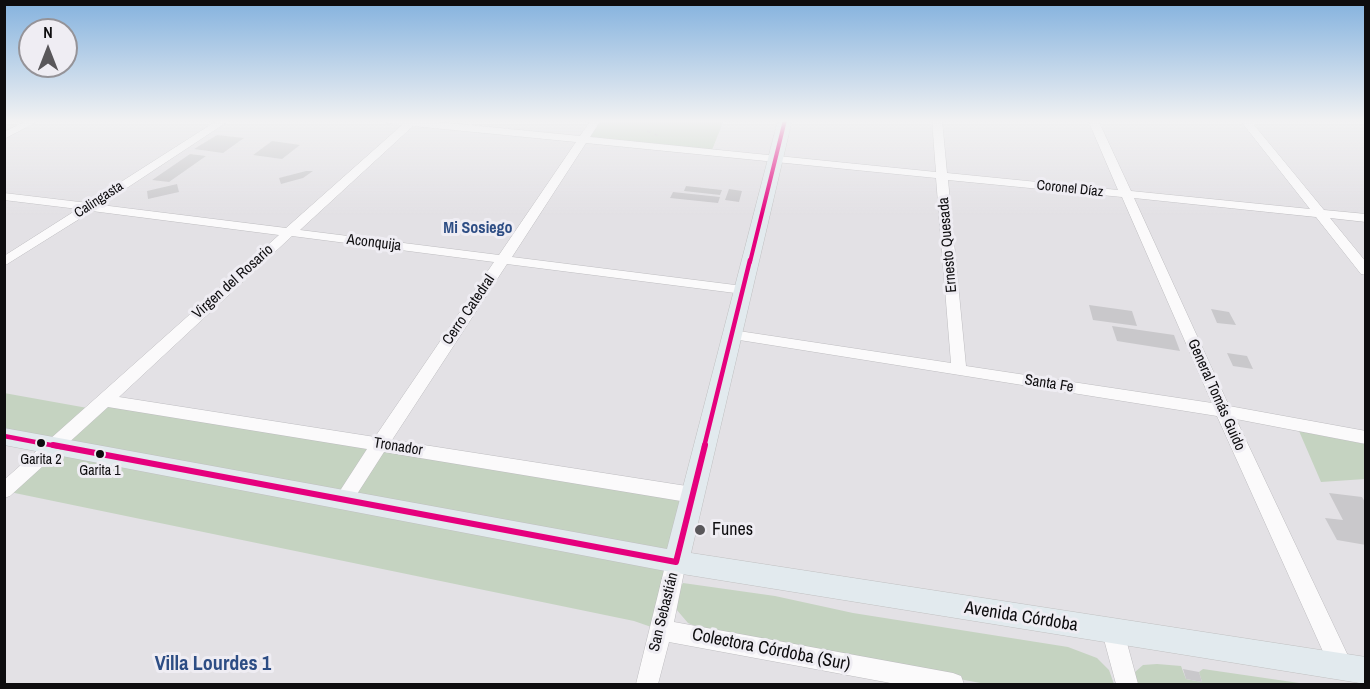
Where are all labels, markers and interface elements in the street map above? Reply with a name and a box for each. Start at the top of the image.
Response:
north arrow [18,18,78,78]
text: N [43,21,53,43]
street label: Coronel Díaz [1036,177,1104,201]
street label: Calingasta [71,178,127,222]
street label: Ernesto Quesada [935,197,961,293]
district label: Mi Sosiego [443,219,513,239]
street label: Aconquija [346,231,402,255]
street label: Virgen del Rosario [189,241,277,323]
street label: Cerro Catedral [439,272,499,348]
street label: General Tomás Guido [1183,336,1249,454]
street label: Santa Fe [1023,371,1075,397]
street label: Tronador [372,434,424,460]
marker: Garita 2 [35,437,47,449]
marker: Garita 1 [94,448,106,460]
place label: Garita 2 [20,452,62,468]
place label: Garita 1 [79,463,121,479]
place label: Funes [712,519,753,541]
marker: Funes [693,523,707,537]
street label: San Sebastián [646,571,682,653]
street label: Avenida Córdoba [963,597,1079,637]
street label: Colectora Córdoba (Sur) [690,624,852,676]
district label: Villa Lourdes 1 [155,653,271,677]

